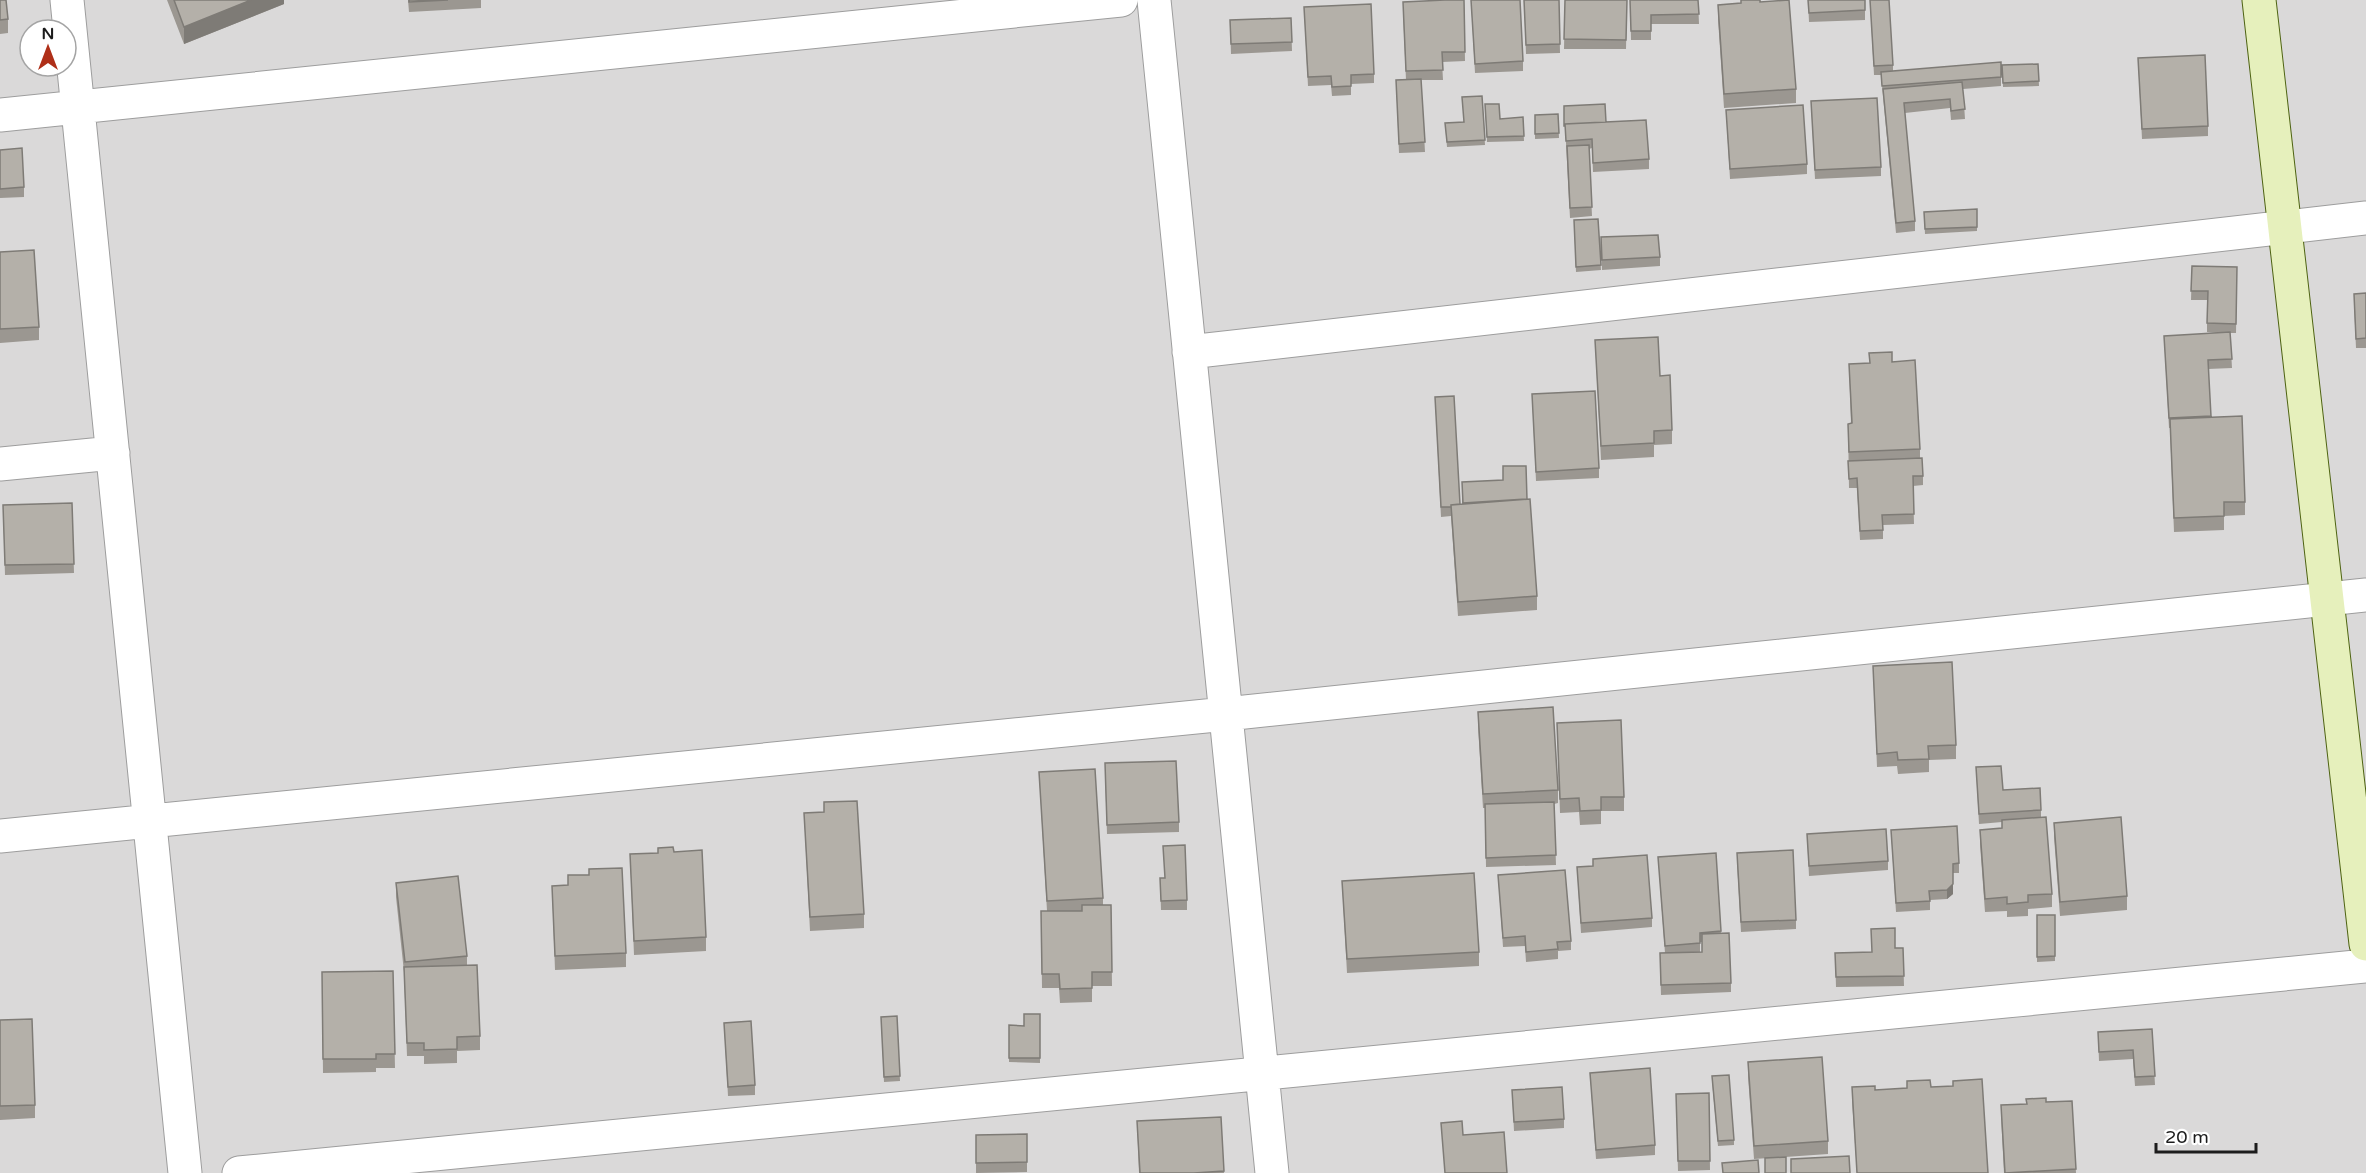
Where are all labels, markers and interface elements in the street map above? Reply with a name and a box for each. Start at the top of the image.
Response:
north arrow [18,18,78,78]
text: N [42,24,54,44]
scale bar [2156,1116,2256,1154]
text: 20 m [2165,1126,2209,1148]

